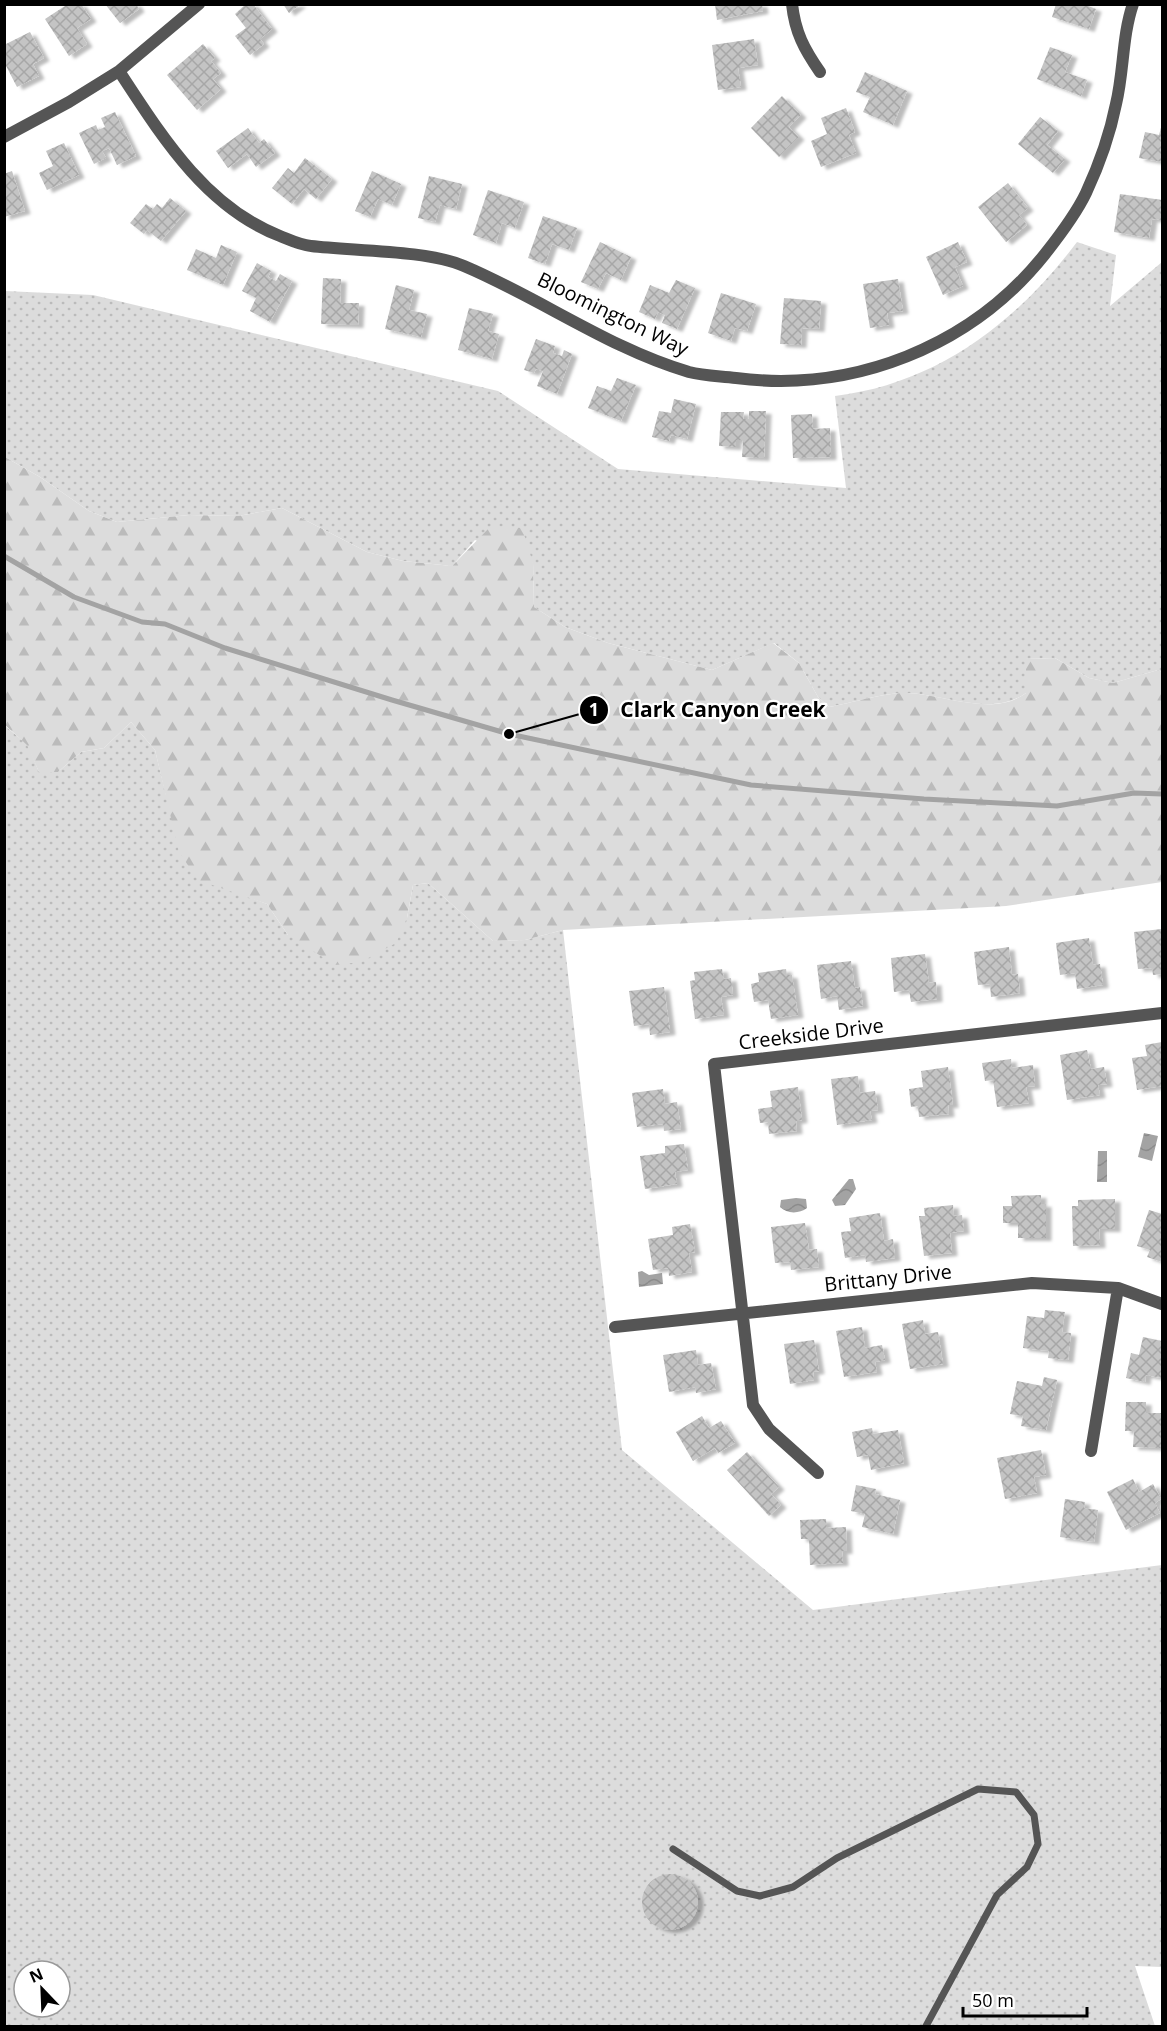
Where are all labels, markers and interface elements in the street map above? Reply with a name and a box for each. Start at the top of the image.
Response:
street label: Bloomington Way [533,265,694,362]
callout: Clark Canyon Creek [579,691,838,730]
text: Clark Canyon Creek [620,695,827,723]
text: 1 [589,697,599,721]
street label: Creekside Drive [737,1011,885,1056]
street label: Brittany Drive [823,1257,953,1298]
north arrow [12,1959,72,2019]
text: N [26,1963,46,1988]
scale bar [963,1980,1088,2018]
text: 50 m [972,1988,1014,2012]

